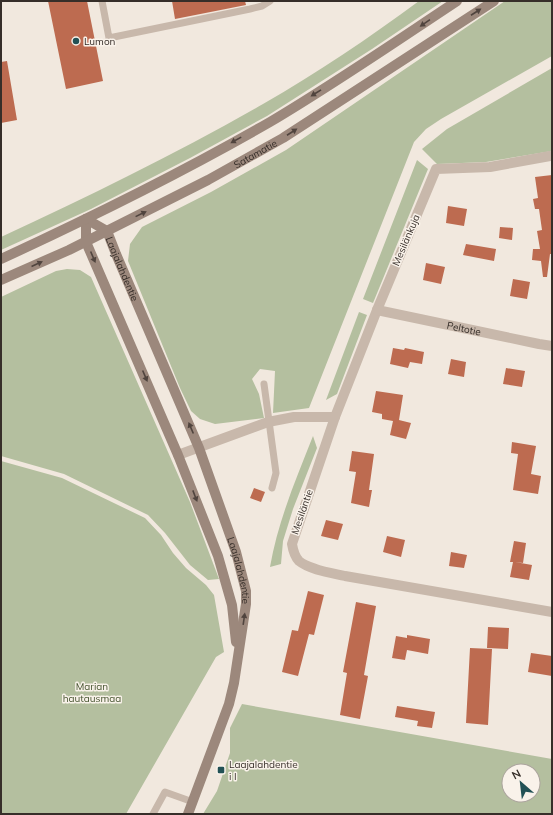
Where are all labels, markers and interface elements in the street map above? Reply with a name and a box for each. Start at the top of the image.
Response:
one-way arrow [470,9,482,16]
one-way arrow [419,19,431,26]
place label: Lumon [84,35,116,48]
marker: Lumon [71,36,81,46]
one-way arrow [311,89,321,97]
one-way arrow [287,128,298,136]
street label: Satamatie [231,136,279,171]
one-way arrow [230,137,242,144]
one-way arrow [136,211,147,217]
street label: Mesilänkuja [389,212,423,268]
street label: Laajalahdentie [103,235,142,303]
one-way arrow [90,251,96,262]
one-way arrow [31,261,43,267]
street label: Peltotie [446,318,482,338]
one-way arrow [142,371,148,383]
one-way arrow [187,422,193,434]
street label: Mesiläntie [288,488,316,536]
one-way arrow [192,491,198,503]
street label: Laajalahdentie [225,535,253,604]
one-way arrow [241,612,247,625]
park label: Marian hautausmaa [63,680,121,705]
place label: Laajalahdentie i I [229,758,298,783]
north arrow [501,763,541,803]
marker: Laajalahdentie i I [216,765,226,775]
text: N [509,766,523,782]

